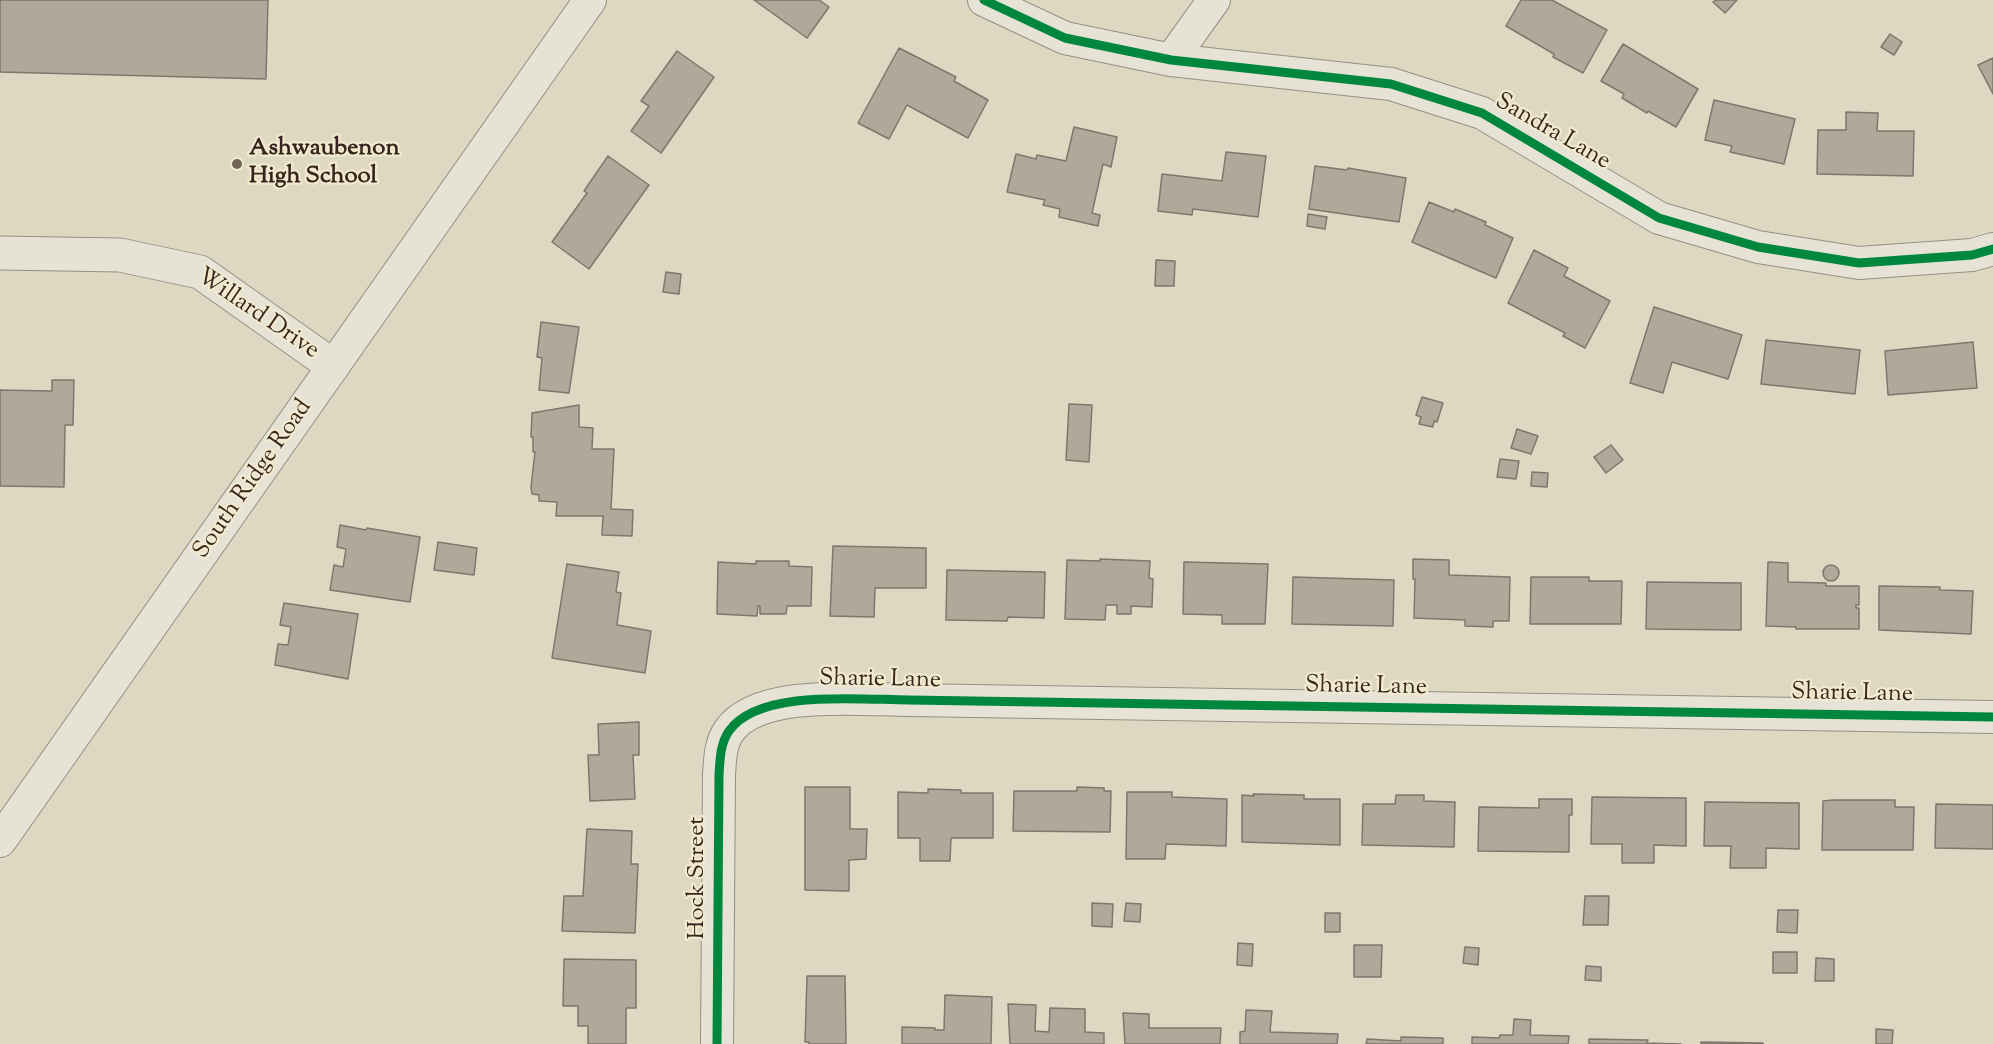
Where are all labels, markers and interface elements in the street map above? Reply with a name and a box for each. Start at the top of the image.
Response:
street label: Sandra Lane [1489,88,1615,178]
place label: Ashwaubenon High School [249,136,400,192]
marker: Ashwaubenon High School [230,157,244,171]
street label: Willard Drive [190,263,324,367]
street label: South Ridge Road [188,395,320,565]
street label: Sharie Lane [819,666,941,696]
street label: Sharie Lane [1305,673,1427,703]
street label: Sharie Lane [1791,680,1913,710]
street label: Hock Street [685,817,713,939]

